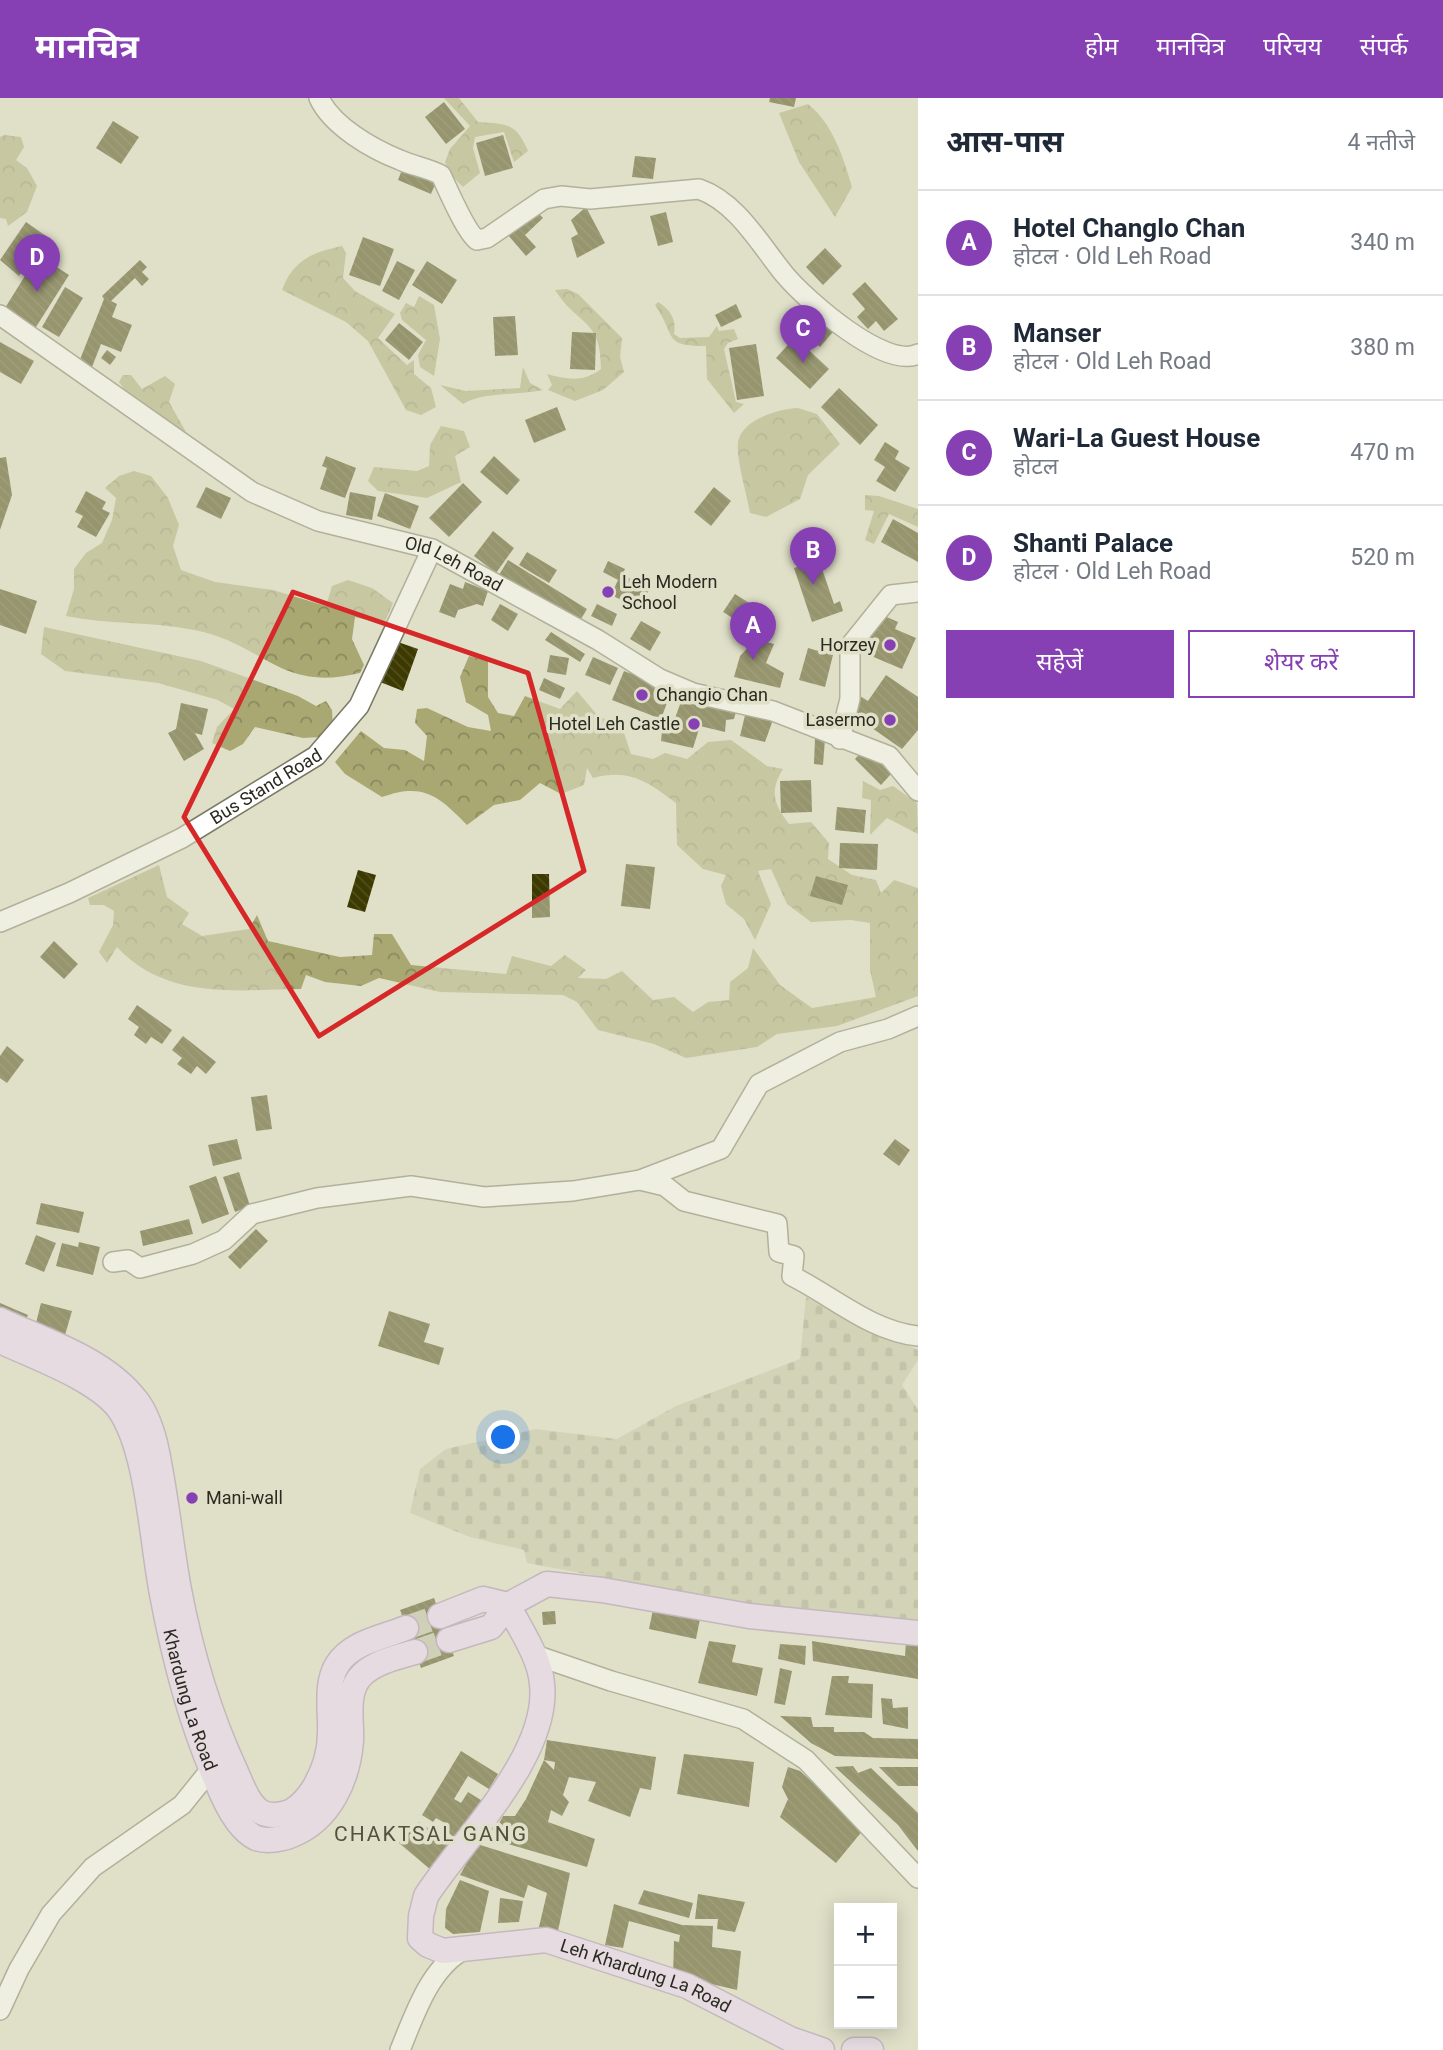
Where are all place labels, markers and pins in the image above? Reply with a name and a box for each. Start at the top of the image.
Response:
pin: D [14,234,60,292]
pin: C [780,305,826,363]
pin: B [790,527,836,585]
place label: Leh Modern School [622,571,717,613]
marker: Leh Modern School [600,584,616,600]
pin: A [730,602,776,660]
place label: Horzey [820,634,876,655]
marker: Horzey [882,637,898,653]
place label: Changio Chan [656,684,768,705]
marker: Changio Chan [634,687,650,703]
place label: Lasermo [806,709,876,730]
marker: Lasermo [882,712,898,728]
place label: Hotel Leh Castle [548,713,680,734]
marker: Hotel Leh Castle [686,716,702,732]
place label: Mani-wall [206,1487,283,1508]
marker: Mani-wall [184,1490,200,1506]

